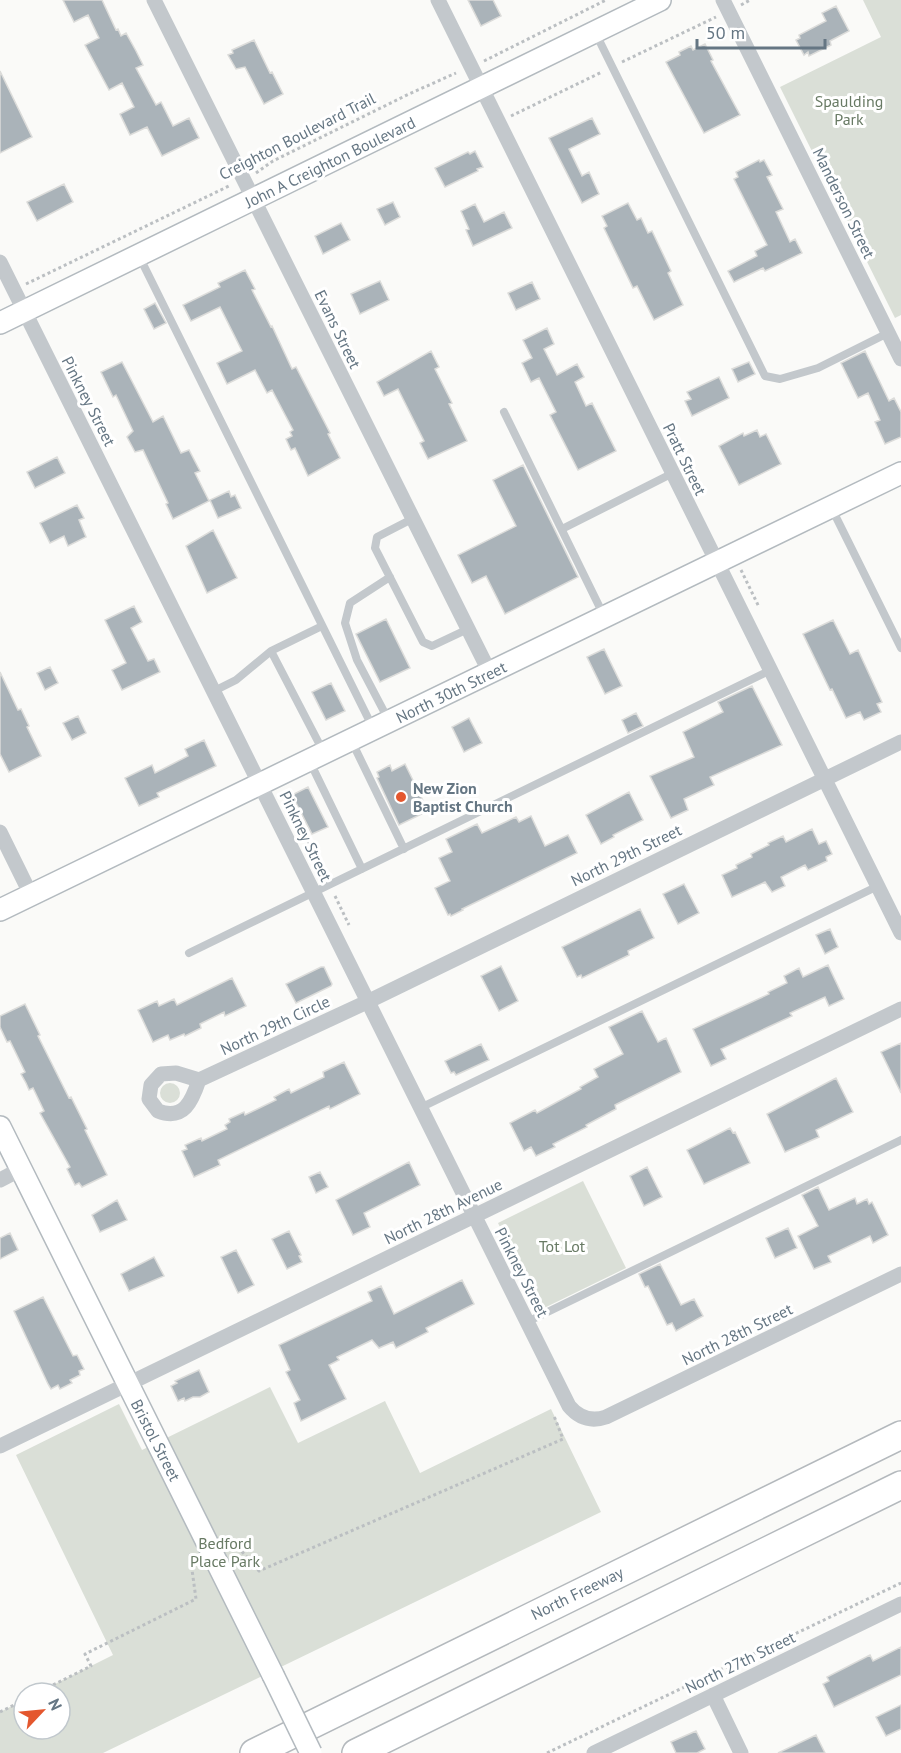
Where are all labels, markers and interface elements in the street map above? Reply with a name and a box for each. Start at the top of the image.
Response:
scale bar [697,12,824,50]
text: 50 m [706,21,745,44]
street label: Creighton Boulevard Trail [215,88,379,184]
park label: Spaulding Park [815,91,883,129]
street label: John A Creighton Boulevard [241,112,418,212]
street label: Manderson Street [809,144,880,262]
street label: Evans Street [310,286,366,372]
street label: Pinkney Street [58,353,120,450]
street label: Pratt Street [659,420,711,499]
street label: North 30th Street [392,656,510,727]
place label: New Zion Baptist Church [413,778,513,816]
street label: Pinkney Street [275,787,337,885]
marker: New Zion Baptist Church [394,790,408,804]
street label: North 29th Street [567,819,685,890]
street label: North 29th Circle [217,991,333,1059]
street label: North 28th Avenue [381,1174,505,1248]
street label: Pinkney Street [491,1224,553,1321]
park label: Tot Lot [539,1236,586,1256]
street label: North 28th Street [678,1298,796,1369]
street label: Bristol Street [127,1396,185,1485]
park label: Bedford Place Park [190,1533,260,1571]
street label: North Freeway [527,1562,627,1624]
street label: North 27th Street [682,1626,799,1697]
north arrow [12,1681,72,1741]
text: N [44,1695,67,1714]

